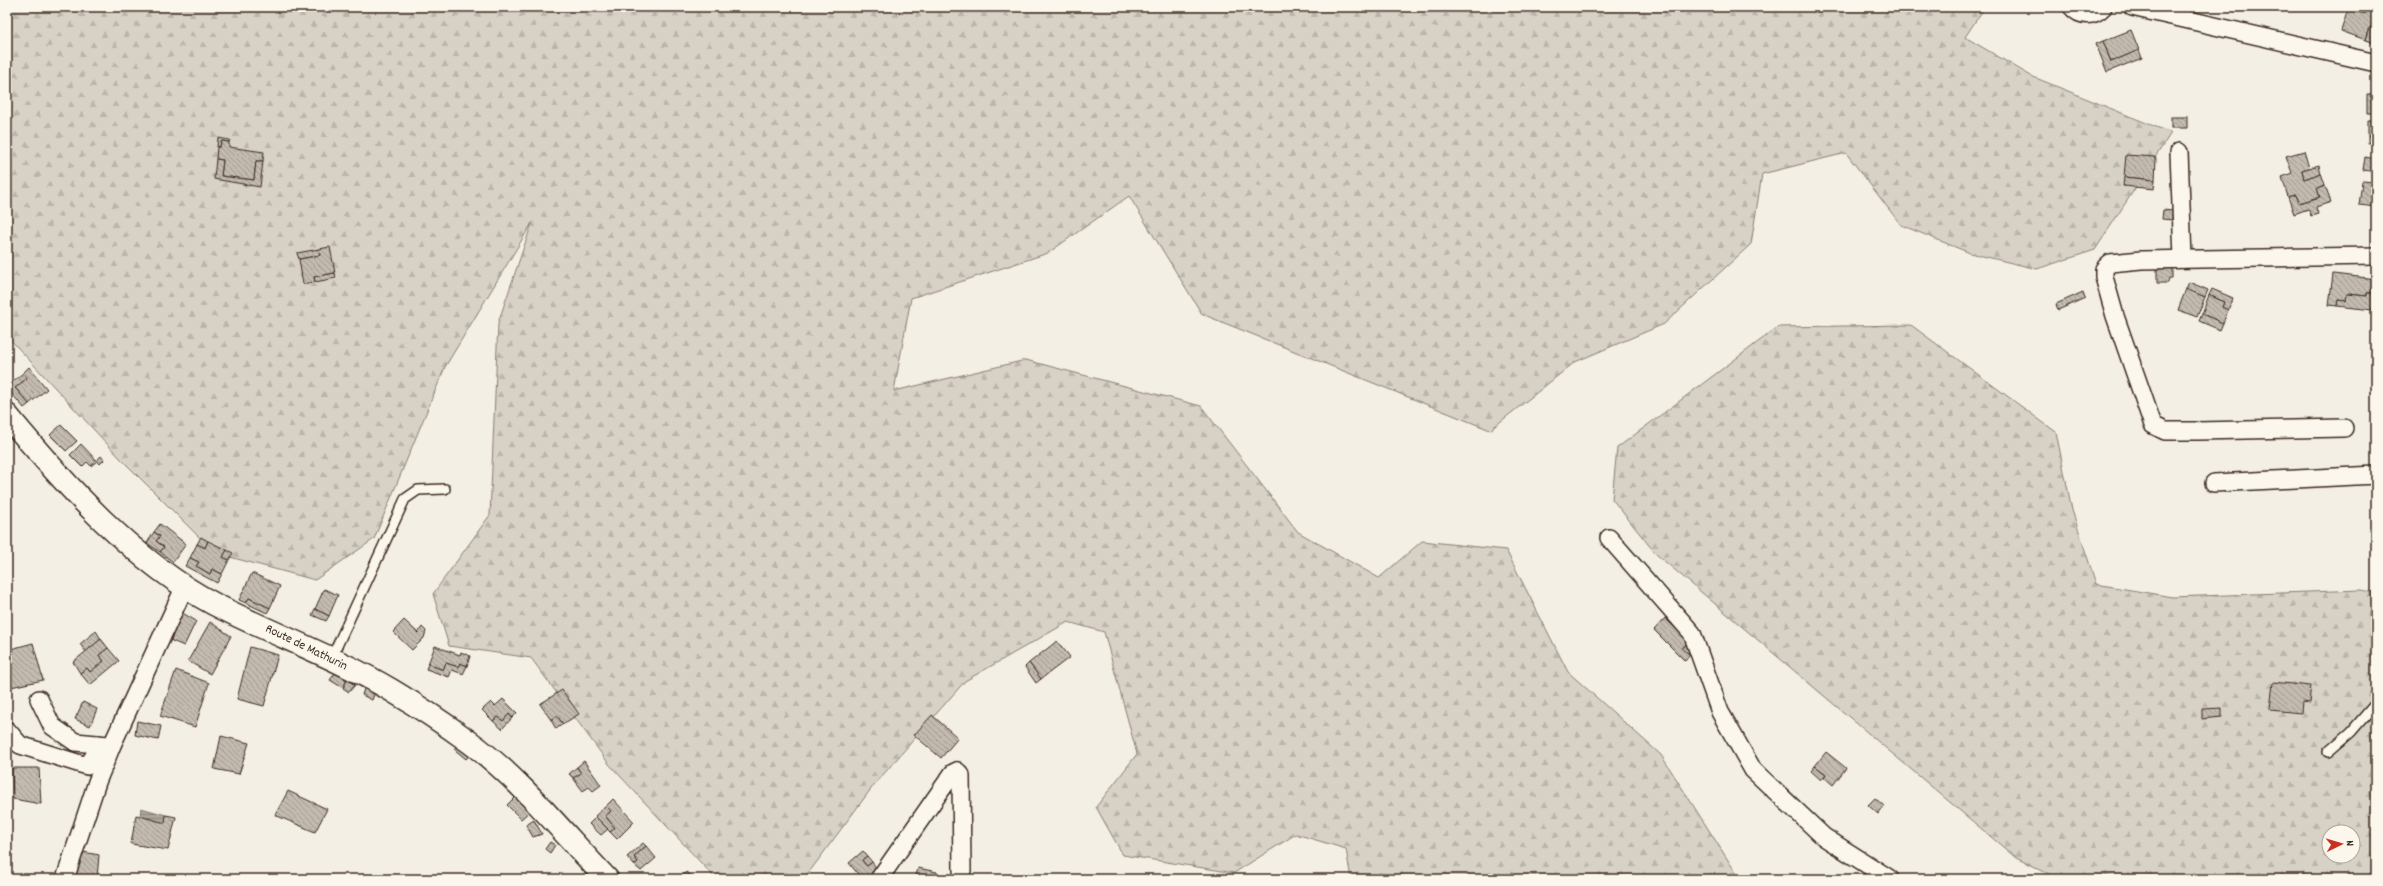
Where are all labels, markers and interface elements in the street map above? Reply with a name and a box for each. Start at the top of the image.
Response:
street label: Route de Mathurin [262,620,350,676]
north arrow [2321,824,2361,864]
text: N [2341,840,2357,847]

